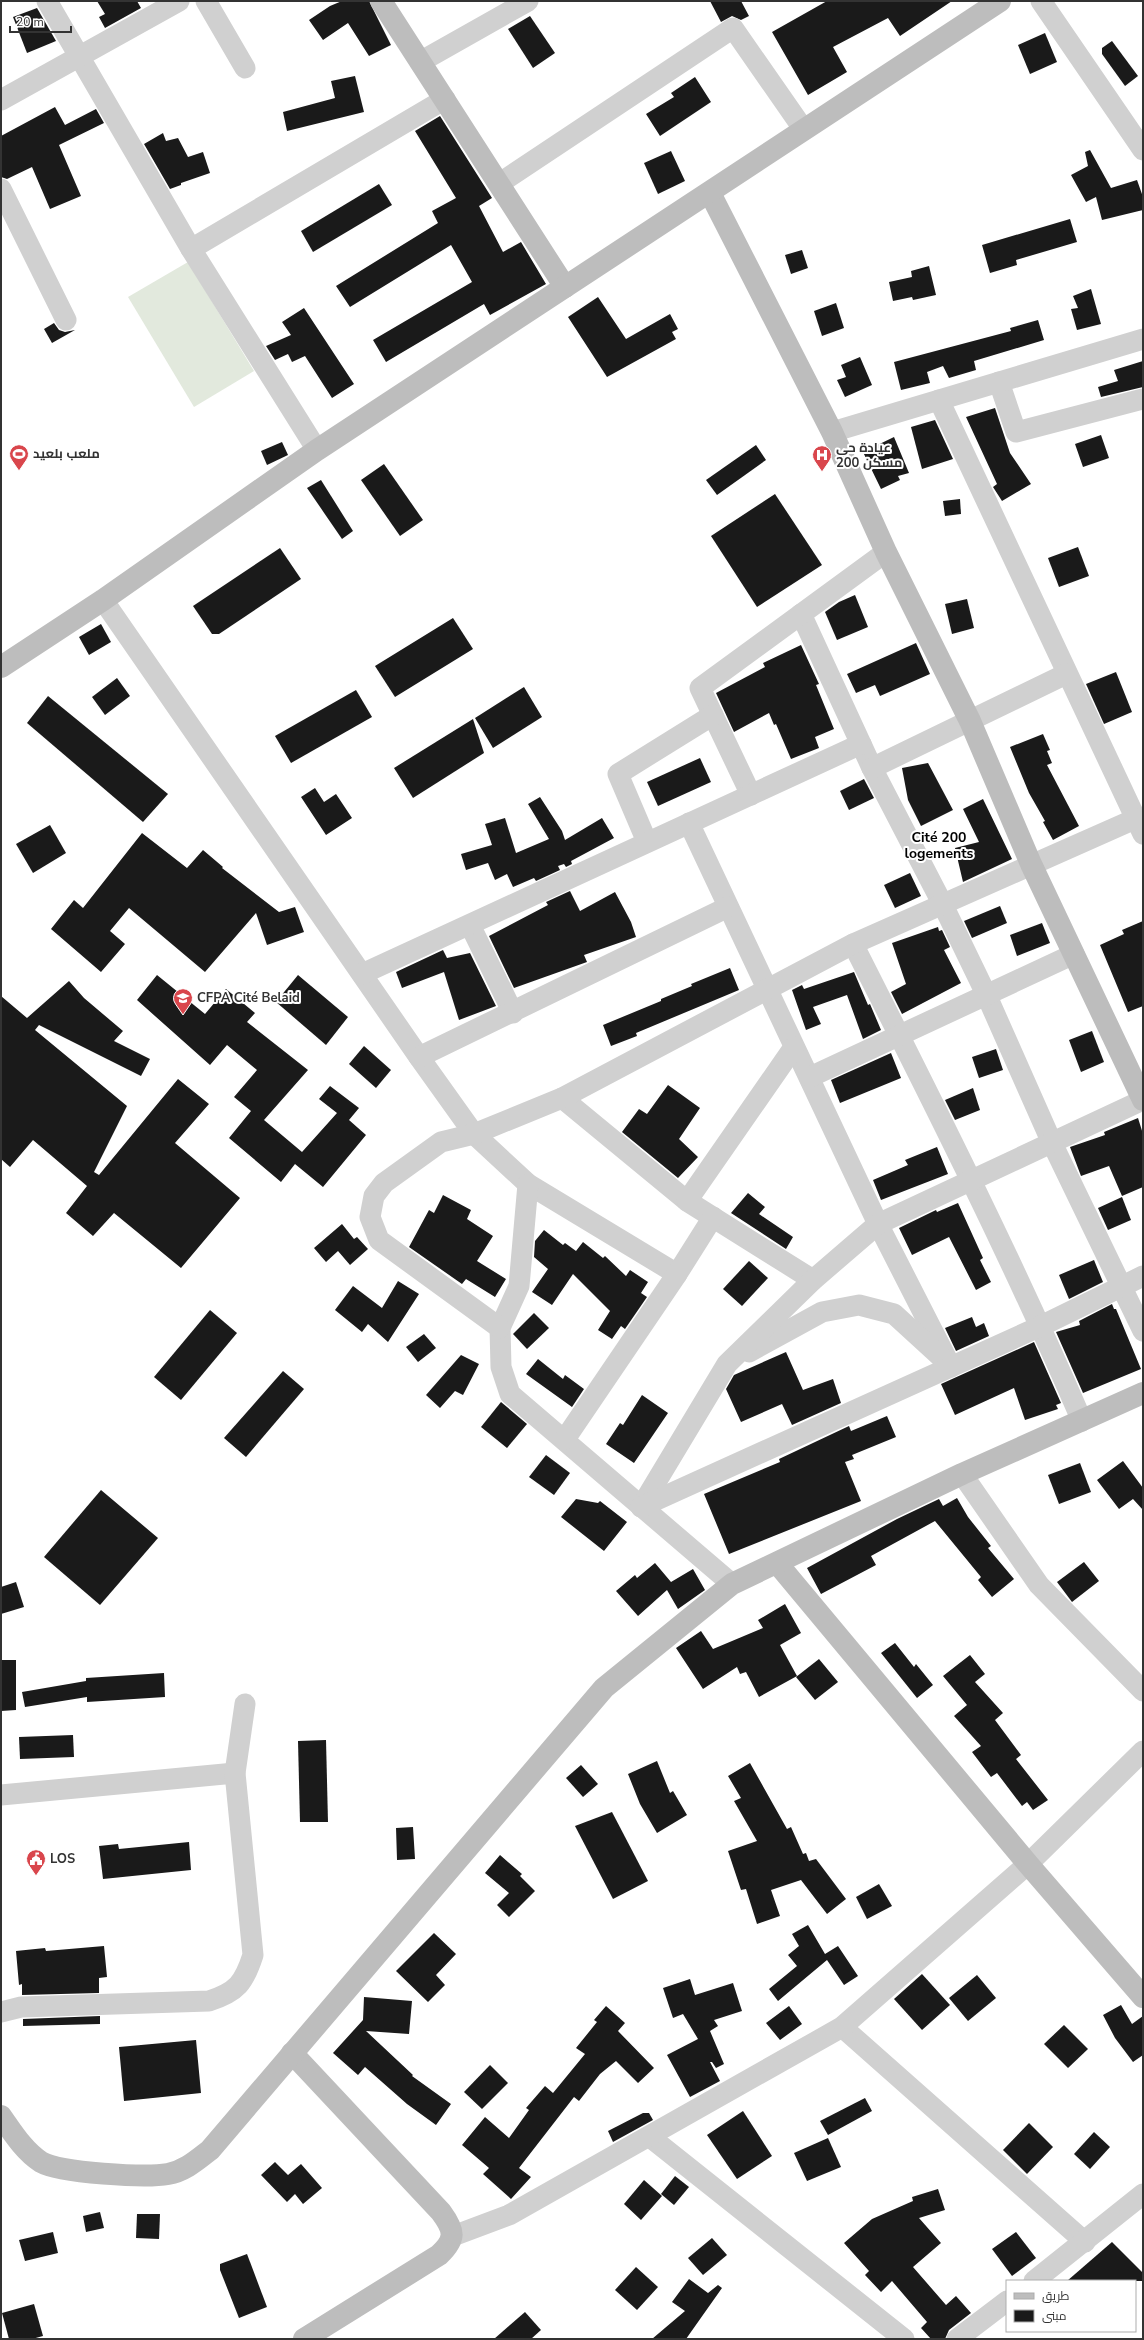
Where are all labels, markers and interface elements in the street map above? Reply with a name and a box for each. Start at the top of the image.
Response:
scale bar [10,8,71,34]
text: 20 m [16,14,44,30]
place label: عيادة حي 200 مسكن [836,439,902,472]
sports icon: ملعب بلعيد [8,443,30,471]
hospital icon: عيادة حي 200 مسكن [811,444,833,472]
place label: ملعب بلعيد [33,445,100,463]
district label: Cité 200 logements [905,828,974,863]
school or university icon: CFPA Cité Belaid [172,987,194,1015]
place label: CFPA Cité Belaid [197,989,300,1007]
public building icon: LOS [25,1848,47,1876]
place label: LOS [50,1850,75,1868]
legend [1006,2280,1136,2332]
text: طريق [1042,2288,1070,2304]
text: مبنى [1042,2308,1067,2324]

